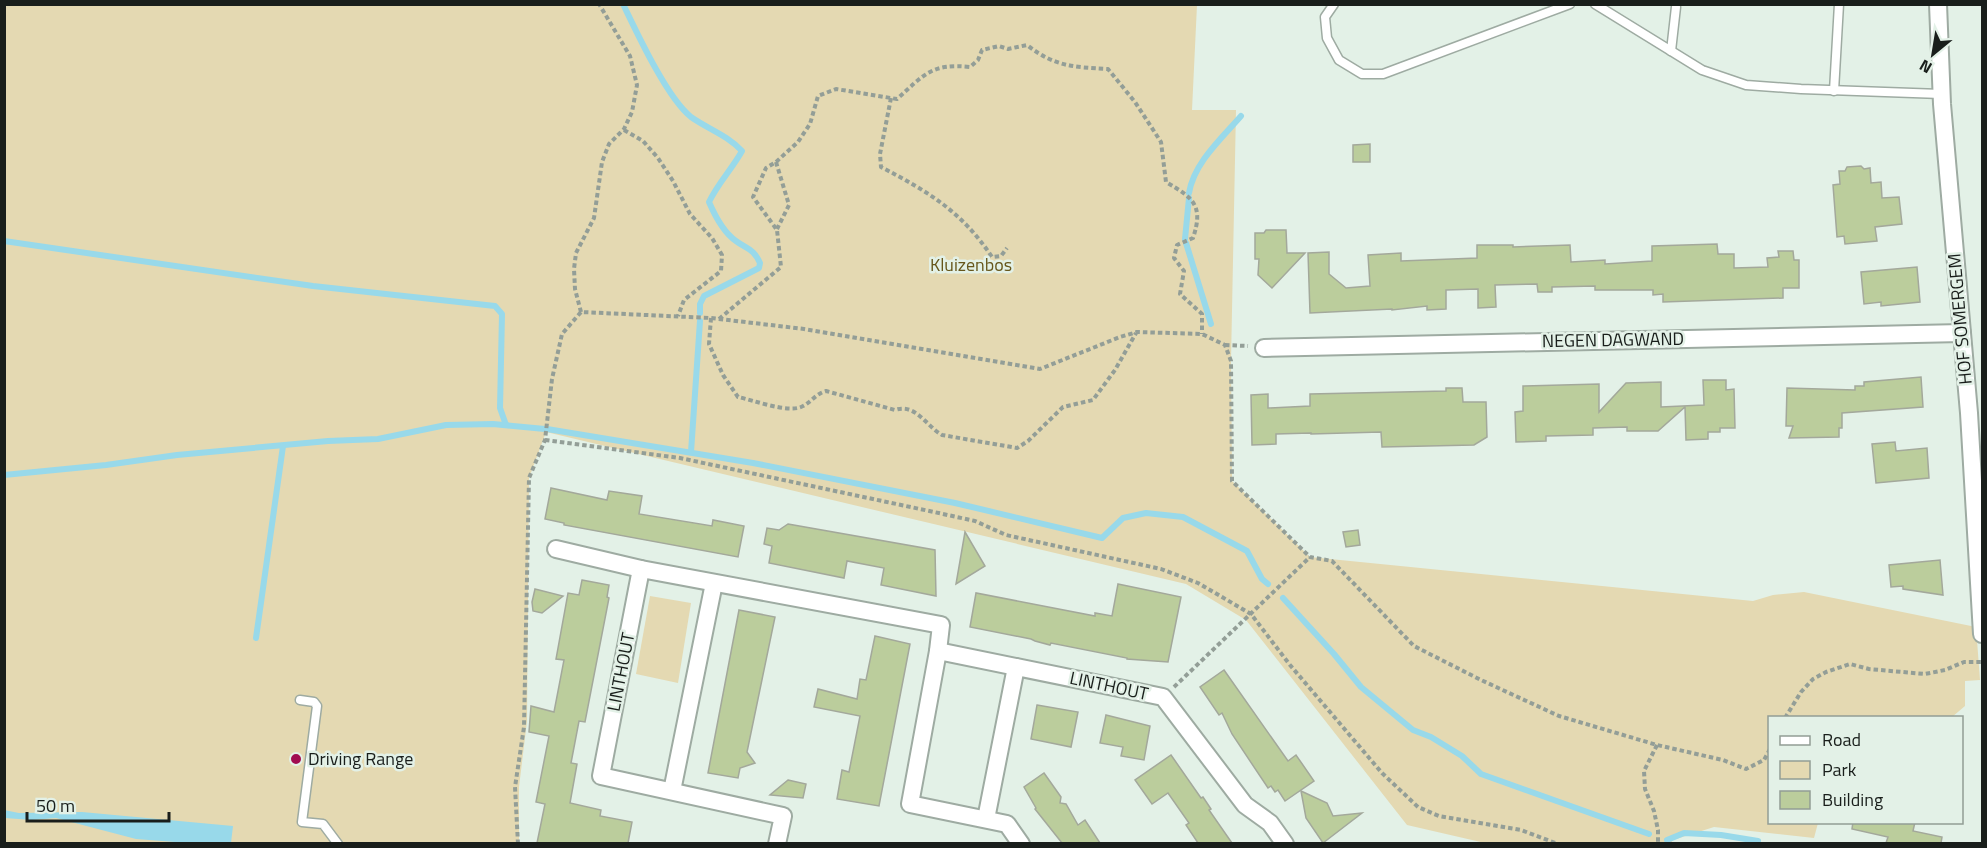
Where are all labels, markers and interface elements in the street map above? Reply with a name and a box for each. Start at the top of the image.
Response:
north arrow [1903,24,1963,84]
text: N [1915,54,1936,80]
park label: Kluizenbos [930,251,1012,278]
street label: HOF SOMERGEM [1940,252,1979,386]
street label: NEGEN DAGWAND [1542,325,1684,354]
street label: LINTHOUT [600,630,641,714]
street label: LINTHOUT [1067,664,1151,707]
legend [1768,716,1963,824]
text: Road [1822,726,1861,753]
place label: Driving Range [308,745,413,772]
marker: Driving Range [289,752,303,766]
text: Park [1822,756,1857,783]
scale bar [27,785,170,823]
text: Building [1822,786,1883,813]
text: 50 m [36,792,75,819]

